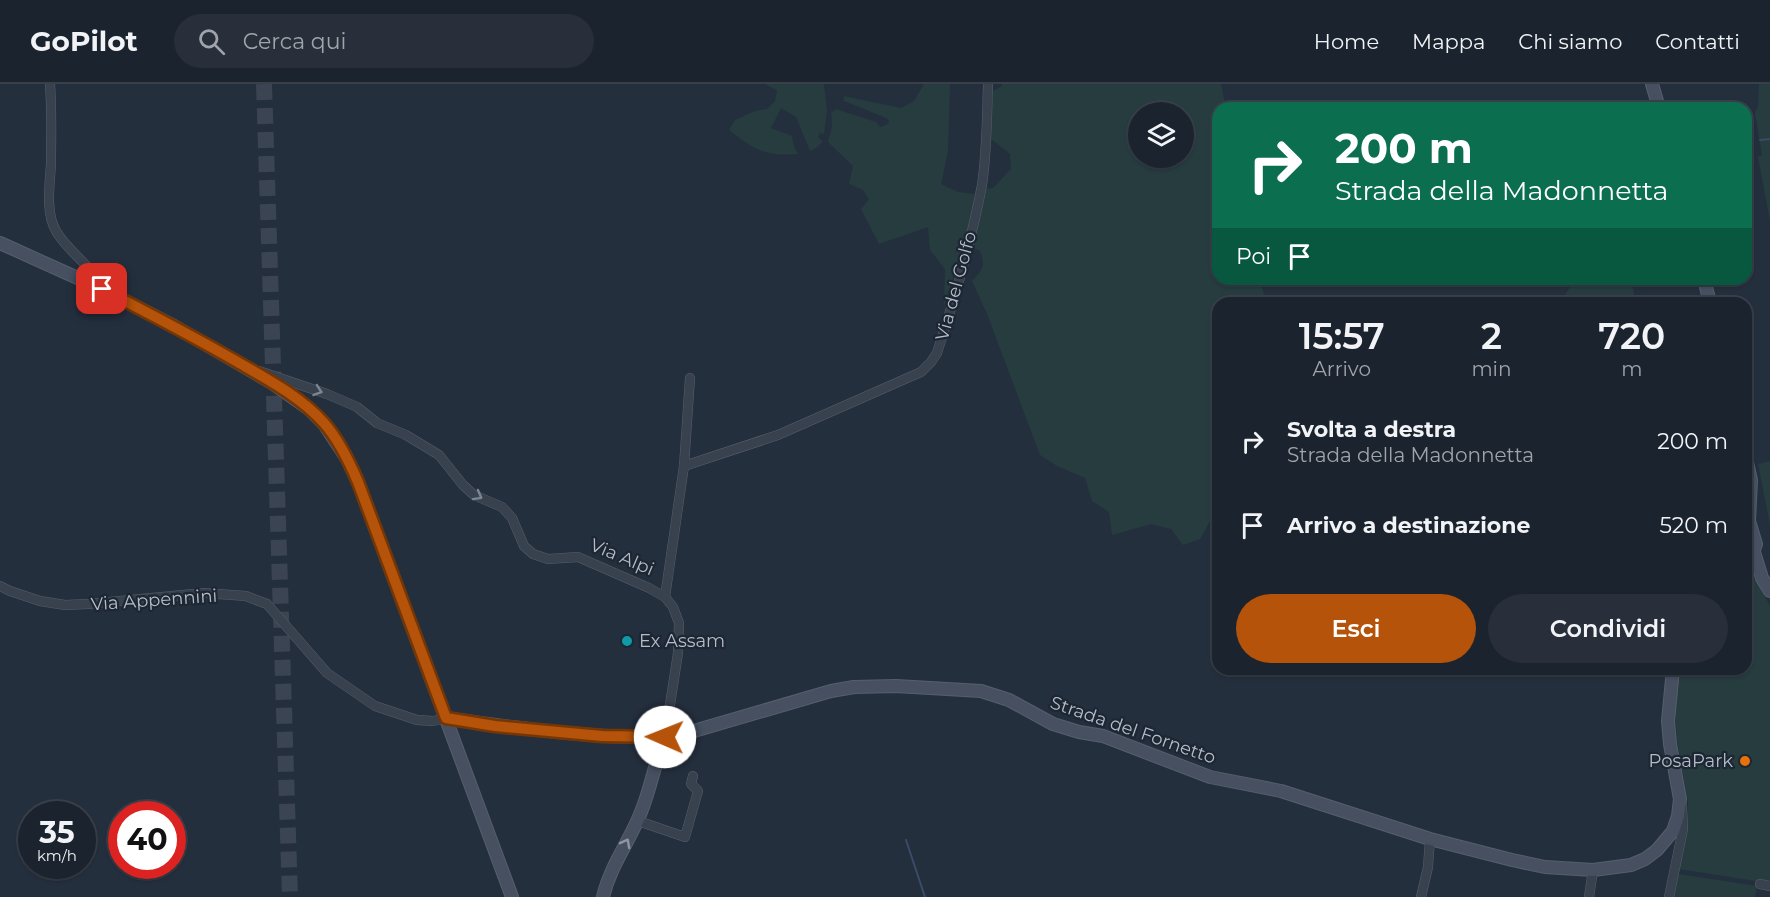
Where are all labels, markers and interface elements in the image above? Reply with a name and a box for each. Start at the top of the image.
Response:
search box [174,14,594,68]
text: GoPilot [30,24,138,58]
icon: search [195,25,228,58]
text: Cerca qui [243,28,347,55]
text: Home [1314,29,1379,54]
text: Mappa [1412,29,1485,54]
text: Chi siamo [1518,29,1622,54]
text: Contatti [1655,29,1740,54]
map controls [1128,102,1194,168]
button: layers [1128,102,1194,168]
text: 200 m [1335,122,1473,174]
icon: right [1236,126,1314,204]
text: Strada della Madonnetta [1335,174,1668,207]
street label: Via del Golfo [931,229,981,343]
icon: arrive [1283,240,1316,273]
text: Poi [1236,243,1271,270]
pin [76,263,127,314]
icon: arrive [85,272,118,305]
text: 15:57 [1299,314,1385,358]
text: 2 [1481,314,1502,358]
text: 720 [1598,314,1665,358]
text: Arrivo [1312,357,1371,381]
text: min [1471,357,1512,381]
text: m [1621,357,1642,381]
one-way arrow [312,384,323,396]
text: Svolta a destra [1287,416,1456,443]
icon: right [1236,425,1269,458]
text: 200 m [1657,428,1728,455]
text: Strada della Madonnetta [1287,443,1534,467]
one-way arrow [472,489,482,500]
icon: arrive [1236,509,1269,542]
text: Arrivo a destinazione [1287,512,1530,539]
text: 520 m [1660,512,1728,539]
street label: Via Alpi [587,534,657,580]
street label: Via Appennini [90,585,218,615]
button: Esci [1236,594,1476,663]
button: Condividi [1488,594,1728,663]
place label: Ex Assam [639,630,725,652]
marker: Ex Assam [620,634,634,648]
street label: Strada del Fornetto [1047,691,1219,769]
position arrow [633,705,697,769]
place label: PosaPark [1649,750,1733,772]
marker: PosaPark [1738,754,1752,768]
speed limit sign: 40 [108,801,186,879]
text: 35 [39,814,75,851]
one-way arrow [619,839,630,850]
text: km/h [37,846,77,865]

